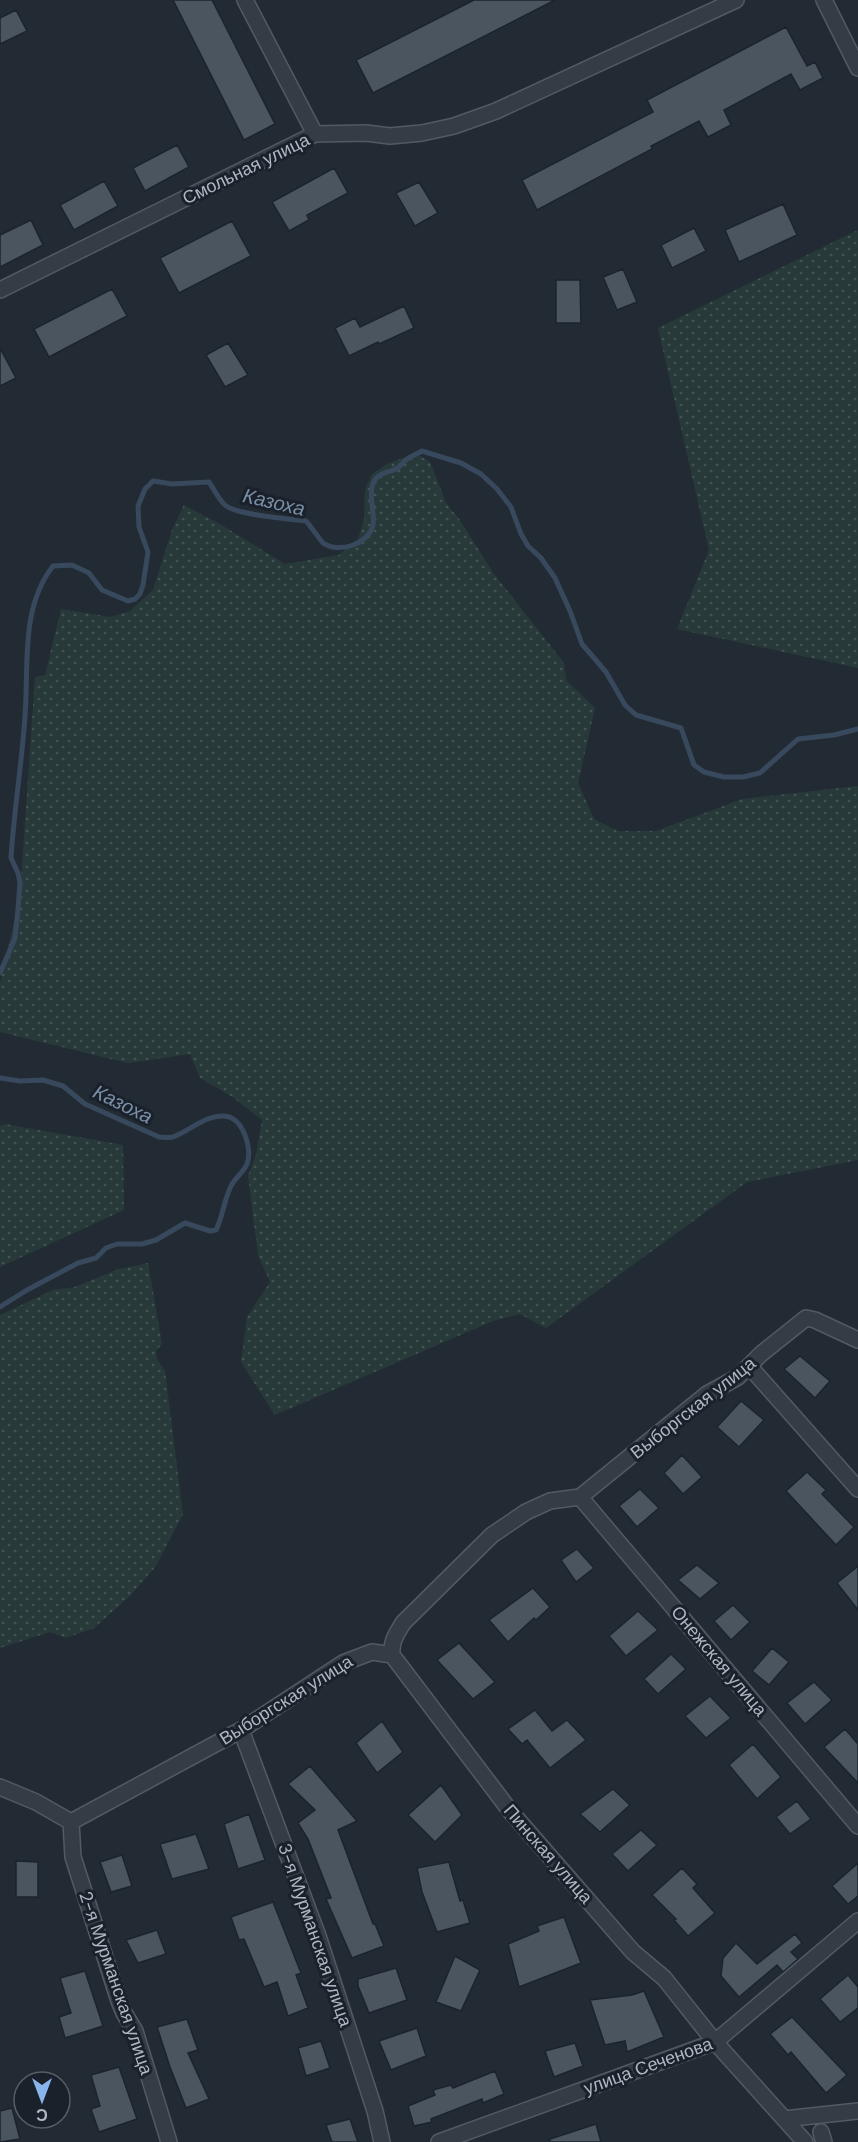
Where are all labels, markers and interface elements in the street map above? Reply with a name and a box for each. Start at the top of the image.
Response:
street label: Смольная улица [178,127,315,210]
water label: Казоха [240,482,308,522]
water label: Казоха [89,1078,157,1130]
street label: Выборгская улица [625,1351,761,1464]
street label: Онежская улица [666,1601,773,1722]
street label: Выборгская улица [215,1649,358,1751]
street label: Пинская улица [498,1799,598,1909]
street label: 3-я Мурманская улица [272,1840,358,2031]
street label: 2-я Мурманская улица [73,1888,159,2079]
street label: улица Сеченова [580,2031,717,2100]
north arrow [12,2070,72,2130]
text: С [36,2104,48,2125]

